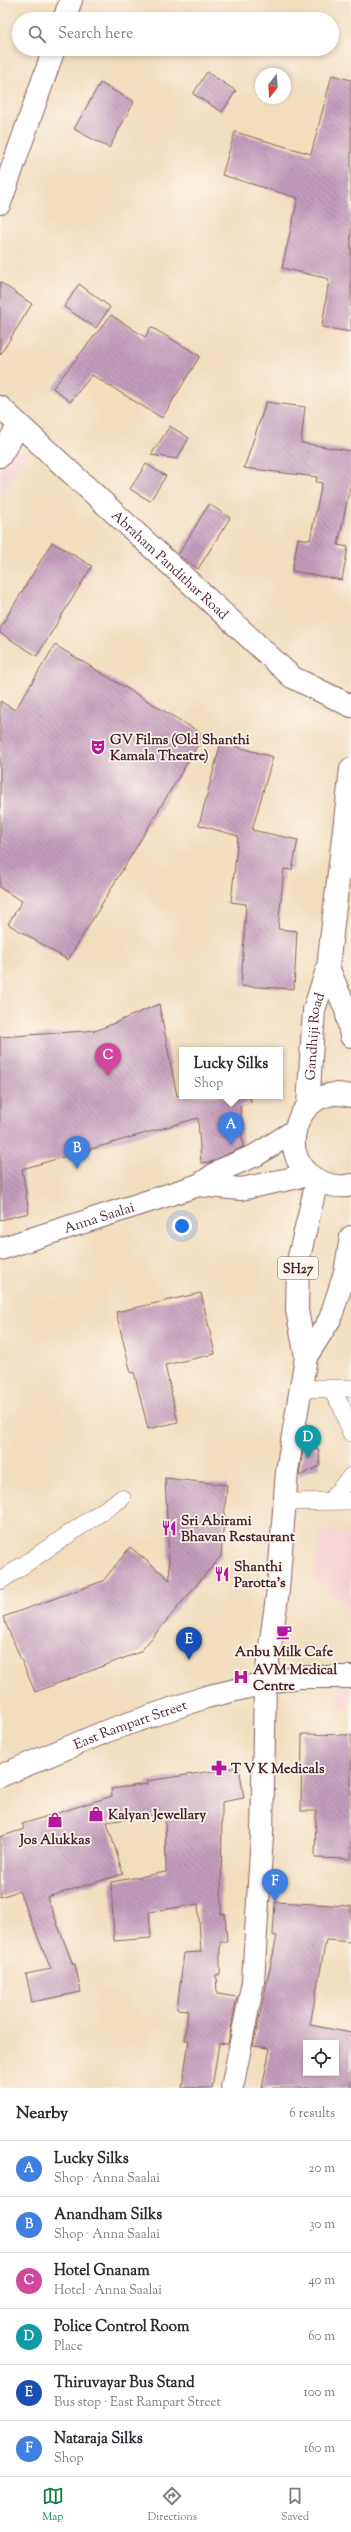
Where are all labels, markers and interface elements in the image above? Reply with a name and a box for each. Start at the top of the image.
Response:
search box [12,12,339,56]
icon: search [26,23,48,45]
text: Search here [58,24,133,45]
north arrow [255,68,291,104]
street label: Abraham Pandithar Road [106,507,232,625]
place label: GV Films (Old Shanthi Kamala Theatre) [110,731,250,767]
theatre icon: GV Films (Old Shanthi Kamala Theatre) [89,738,107,756]
street label: Gandhiji Road [302,990,331,1081]
pin: C [95,1043,121,1076]
popup [179,1047,283,1099]
text: Lucky Silks [194,1054,268,1075]
text: Shop [194,1075,223,1093]
pin: A [218,1112,244,1145]
pin: B [64,1136,90,1169]
street label: Anna Saalai [62,1198,137,1240]
your location [172,1216,192,1236]
road number: SH27 [278,1257,318,1279]
pin: D [295,1425,321,1458]
place label: Sri Abirami Bhavan Restaurant [181,1512,295,1548]
restaurant icon: Sri Abirami Bhavan Restaurant [160,1519,178,1537]
place label: Shanthi Parotta's [234,1558,286,1594]
restaurant icon: Shanthi Parotta's [213,1565,231,1583]
cafe icon: Anbu Milk Cafe [275,1623,293,1641]
pin: E [176,1627,202,1660]
place label: Anbu Milk Cafe [235,1643,334,1663]
place label: AVM Medical Centre [253,1661,337,1697]
hospital icon: AVM Medical Centre [232,1668,250,1686]
street label: East Rampart Street [71,1696,190,1756]
pharmacy icon: T V K Medicals [210,1759,228,1777]
place label: T V K Medicals [231,1760,325,1780]
shop icon: Kalyan Jewellary [87,1805,105,1823]
place label: Kalyan Jewellary [108,1806,206,1826]
shop icon: Jos Alukkas [46,1811,64,1829]
place label: Jos Alukkas [19,1831,91,1851]
pin: F [262,1869,288,1902]
map controls [303,2040,339,2076]
button: locate [303,2040,339,2076]
text: Nearby [16,2102,68,2126]
text: 6 results [289,2105,335,2123]
text: Lucky Silks [54,2149,129,2170]
text: A [24,2160,34,2178]
text: 20 m [309,2160,335,2178]
text: Shop · Anna Saalai [54,2170,160,2188]
text: Anandham Silks [54,2205,162,2226]
text: B [25,2216,33,2234]
text: 30 m [309,2216,335,2234]
text: Shop · Anna Saalai [54,2226,160,2244]
text: Hotel Gnanam [54,2261,150,2282]
text: C [24,2272,34,2290]
text: 40 m [308,2272,335,2290]
text: Hotel · Anna Saalai [54,2282,162,2300]
text: Police Control Room [54,2317,189,2338]
text: D [24,2328,34,2346]
text: 60 m [308,2328,335,2346]
text: Place [54,2338,83,2356]
text: Thiruvayar Bus Stand [54,2373,195,2394]
text: E [25,2384,33,2402]
text: 100 m [303,2384,335,2402]
text: Bus stop · East Rampart Street [54,2394,221,2412]
text: Nataraja Silks [54,2429,143,2450]
text: F [25,2440,33,2458]
text: 160 m [304,2440,335,2458]
text: Shop [54,2450,83,2468]
tab: Map [42,2485,64,2525]
tab: Directions [148,2485,197,2525]
tab: Saved [281,2485,309,2525]

